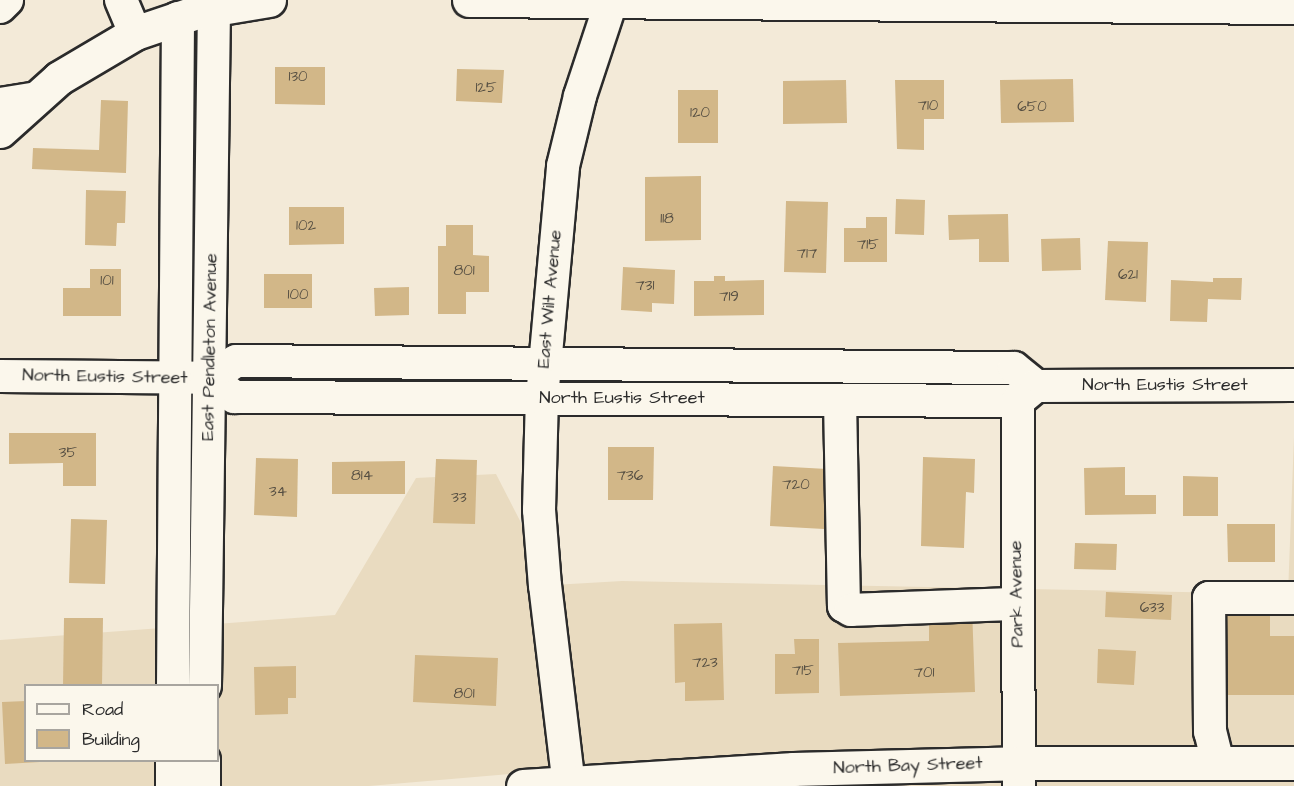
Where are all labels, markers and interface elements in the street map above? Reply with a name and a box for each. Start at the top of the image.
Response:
house number: 130 [288,68,308,86]
house number: 125 [475,79,497,97]
house number: 710 [918,97,938,115]
house number: 650 [1017,98,1047,116]
house number: 120 [690,104,710,122]
house number: 118 [660,210,674,228]
house number: 102 [296,217,316,235]
street label: East Wilt Avenue [533,229,567,369]
house number: 715 [857,236,879,254]
house number: 717 [797,245,817,263]
street label: East Pendleton Avenue [198,253,222,441]
house number: 801 [453,262,475,280]
house number: 621 [1118,266,1138,284]
house number: 101 [100,272,114,290]
house number: 731 [636,277,654,295]
house number: 100 [288,286,308,304]
house number: 719 [719,288,739,306]
street label: North Eustis Street [22,365,188,389]
street label: North Eustis Street [1082,374,1248,396]
street label: North Eustis Street [539,387,705,409]
house number: 35 [59,444,77,462]
house number: 814 [351,467,373,485]
house number: 736 [617,467,643,485]
house number: 720 [782,476,810,494]
house number: 34 [269,483,287,501]
house number: 33 [451,489,467,507]
street label: Park Avenue [1005,540,1029,648]
house number: 633 [1140,599,1164,617]
house number: 723 [692,654,718,672]
house number: 715 [792,662,814,680]
house number: 701 [914,664,934,682]
legend [24,684,219,762]
house number: 801 [453,685,475,703]
text: Road [82,697,123,722]
text: Building [82,727,140,752]
street label: North Bay Street [833,753,983,779]

